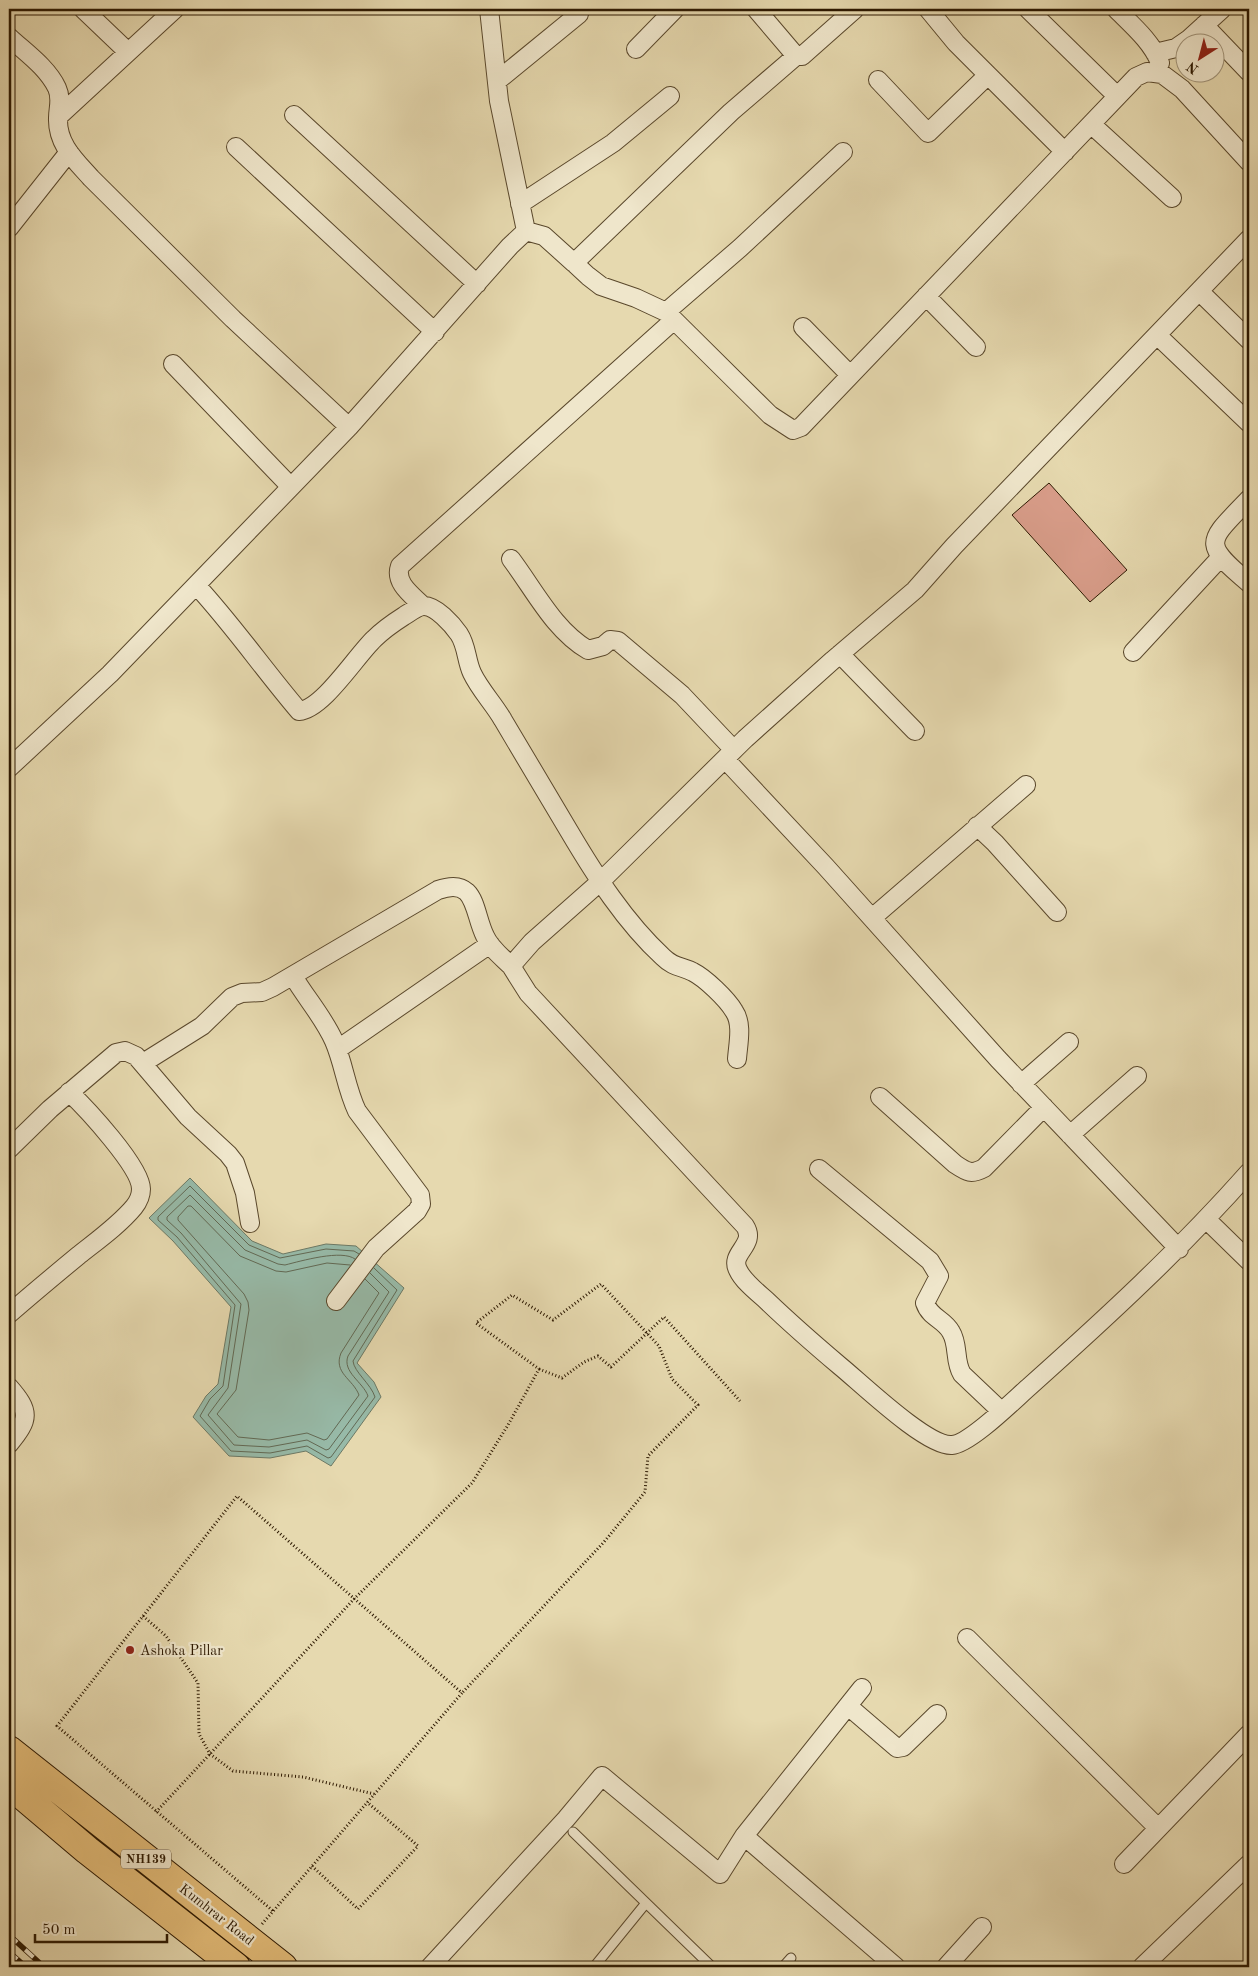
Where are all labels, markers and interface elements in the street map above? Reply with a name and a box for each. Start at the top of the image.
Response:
north arrow [1176,32,1226,82]
text: N [1184,59,1201,77]
marker: Ashoka Pillar [124,1644,136,1656]
place label: Ashoka Pillar [140,1644,223,1658]
road number: NH139 [121,1850,171,1868]
street label: Kumhrar Road [176,1881,256,1948]
scale bar [35,1911,168,1943]
text: 50 m [42,1923,76,1938]

